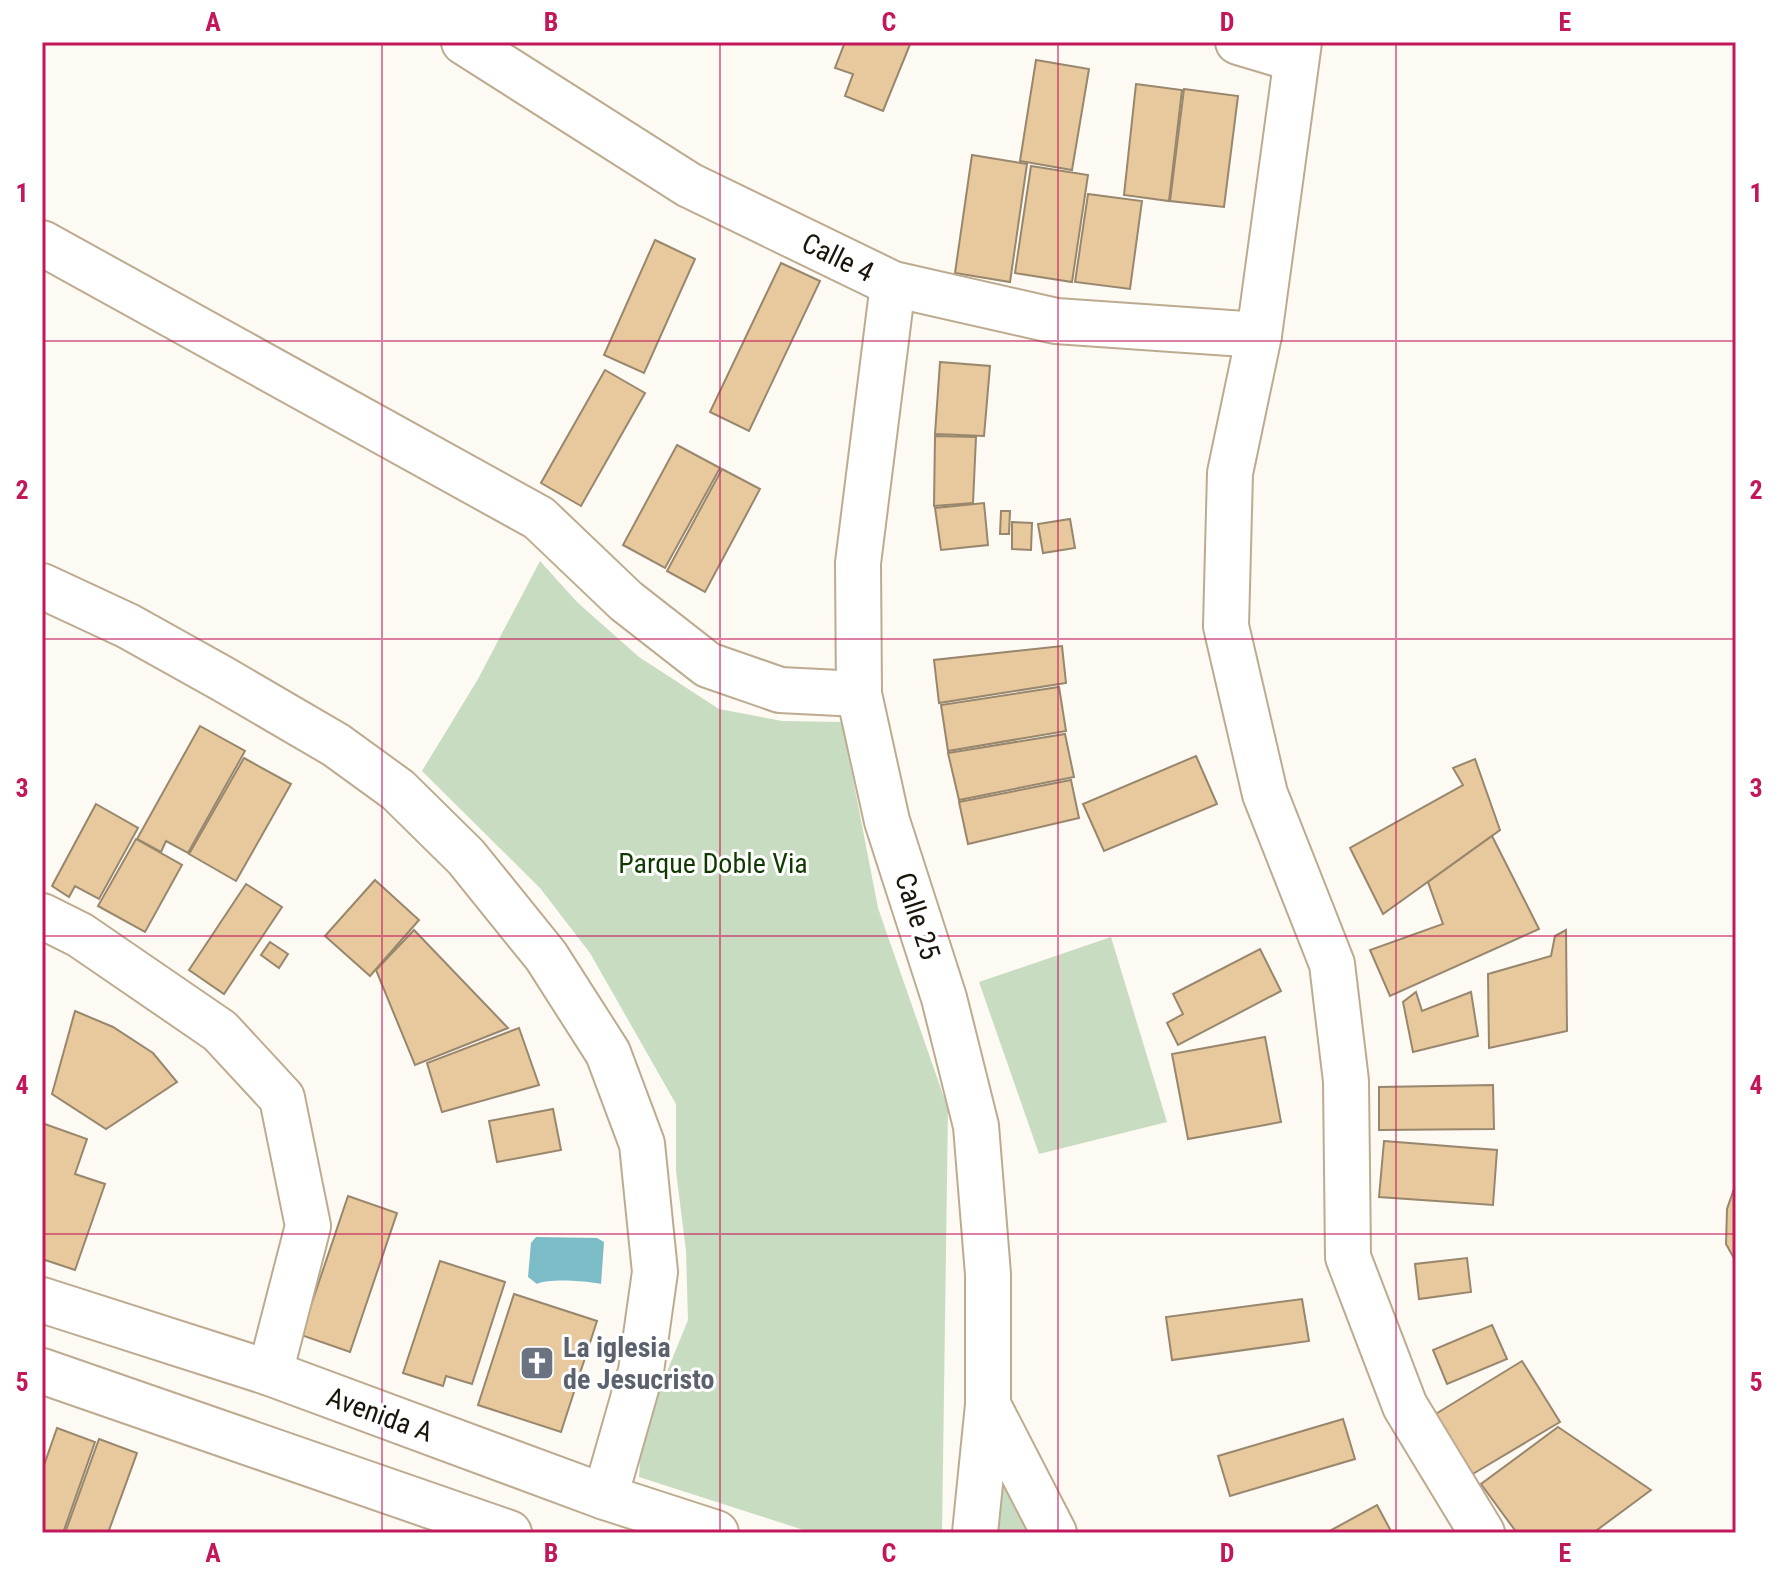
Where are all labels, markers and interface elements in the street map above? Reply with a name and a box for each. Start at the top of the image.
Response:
text: A [205,7,221,37]
text: B [544,7,558,37]
text: C [882,7,897,37]
text: D [1220,7,1234,37]
text: E [1559,7,1572,37]
text: 1 [15,178,29,208]
text: 1 [1749,178,1763,208]
street label: Calle 4 [797,226,879,289]
text: 2 [15,475,29,505]
text: 2 [1749,475,1763,505]
text: 3 [15,773,29,803]
text: 3 [1749,773,1763,803]
park label: Parque Doble Via [618,847,808,880]
street label: Calle 25 [888,869,947,964]
text: 4 [15,1070,29,1100]
text: 4 [1749,1070,1763,1100]
place label: La iglesia de Jesucristo [563,1331,714,1396]
church icon: La iglesia de Jesucristo [518,1344,556,1382]
text: 5 [15,1367,29,1397]
text: 5 [1749,1367,1763,1397]
street label: Avenida A [322,1380,437,1449]
text: A [205,1538,221,1568]
text: B [544,1538,558,1568]
text: C [882,1538,897,1568]
text: D [1220,1538,1234,1568]
text: E [1559,1538,1572,1568]

